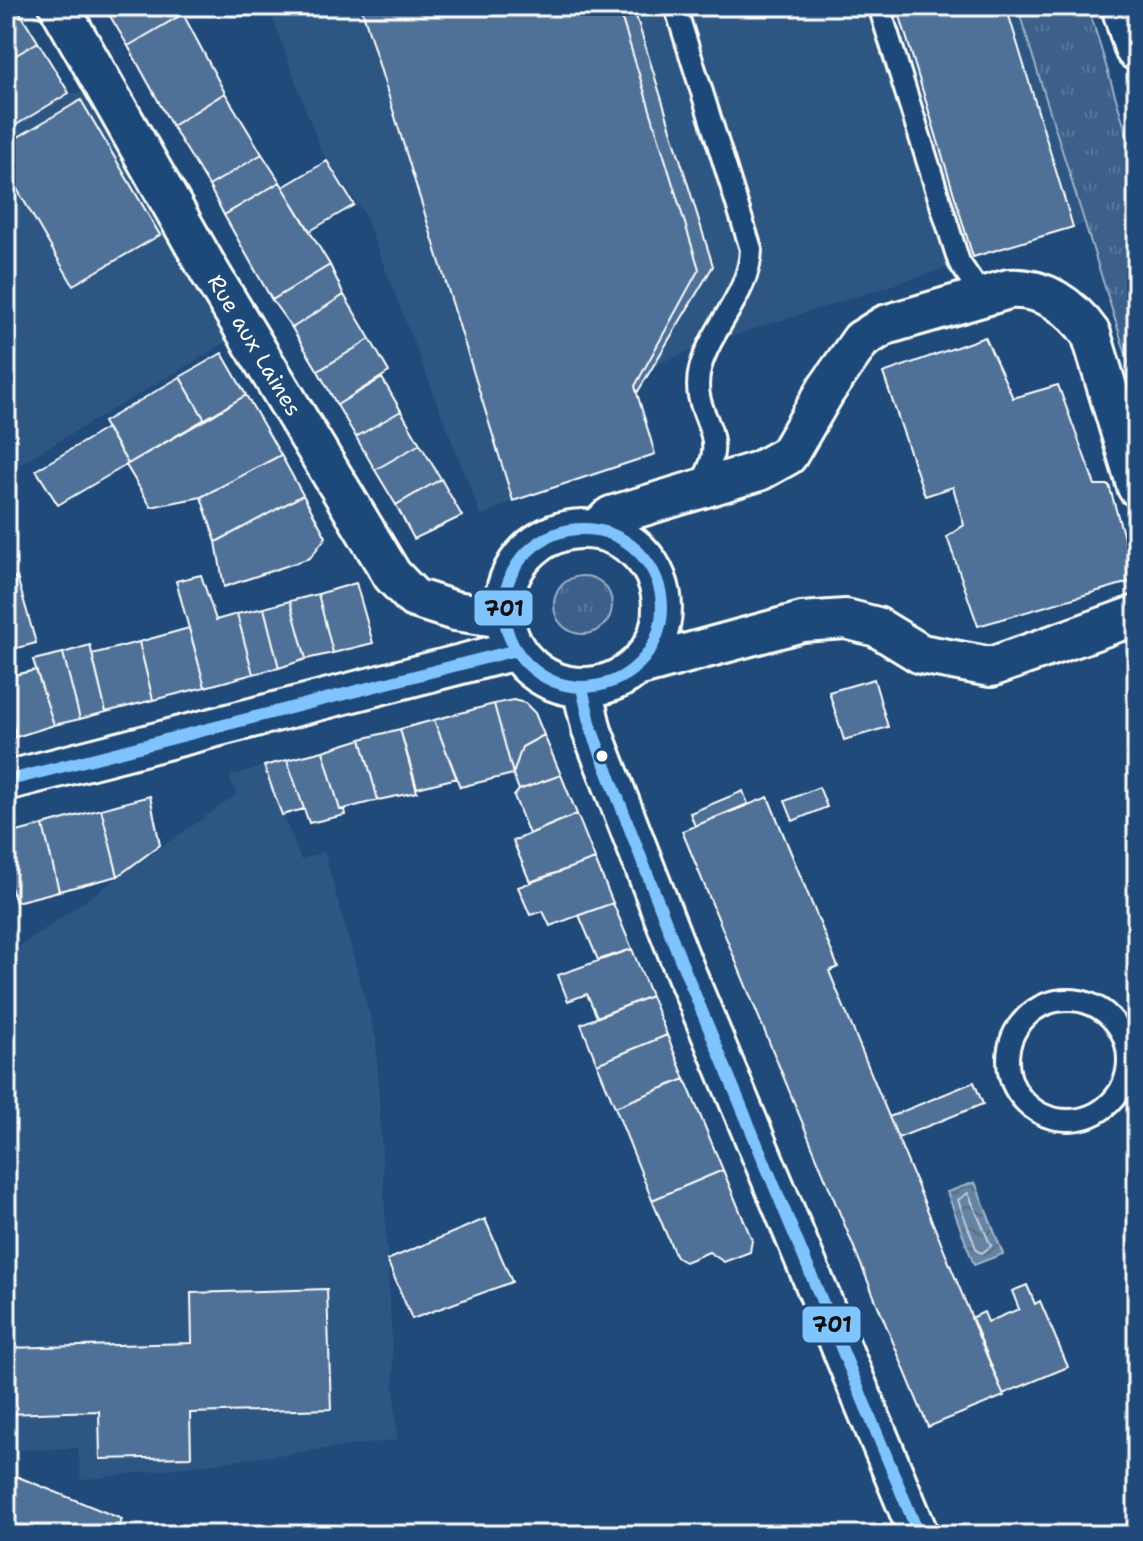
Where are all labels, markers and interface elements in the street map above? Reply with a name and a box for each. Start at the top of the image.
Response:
street label: Rue aux Laines [201,269,308,421]
line badge: 701 [473,589,534,627]
text: 701 [484,594,524,623]
unlabelled marker [594,748,610,764]
line badge: 701 [801,1305,862,1344]
text: 701 [812,1310,852,1339]

